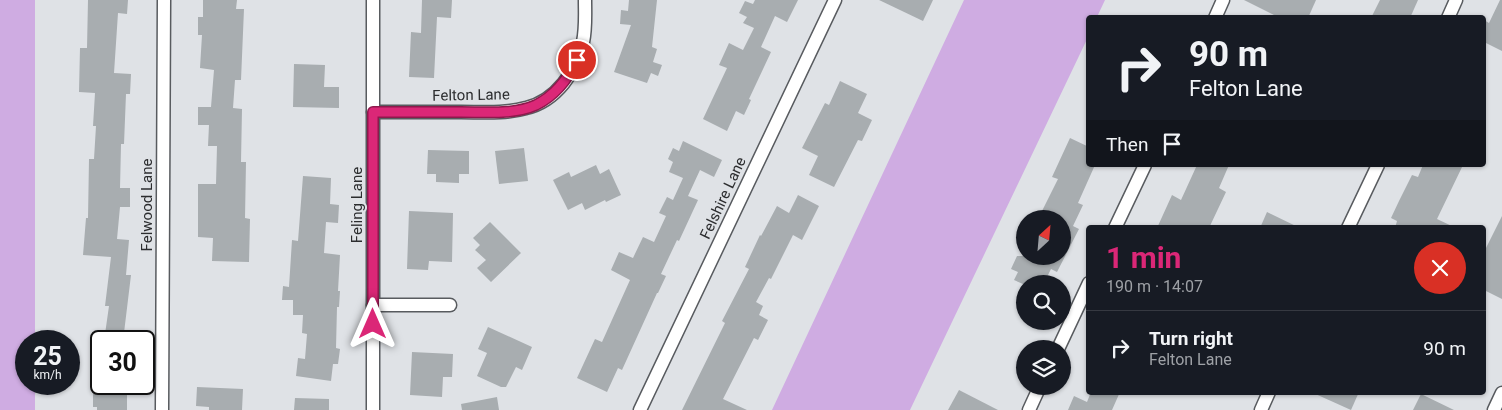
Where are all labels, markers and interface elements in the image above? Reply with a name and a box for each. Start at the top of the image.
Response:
text: 90 m [1189,34,1268,75]
icon: right [1106,35,1171,100]
pin [556,39,598,81]
icon: arrive [563,46,591,74]
text: Felton Lane [1189,76,1303,101]
street label: Felton Lane [432,85,510,105]
icon: arrive [1158,130,1186,158]
text: Then [1106,133,1148,156]
street label: Felshire Lane [696,154,750,242]
street label: Felwood Lane [138,159,156,251]
street label: Feling Lane [348,167,366,243]
north arrow [1016,210,1071,265]
map controls [1016,210,1071,395]
text: 1 min [1106,240,1181,275]
button: close [1414,242,1466,294]
button: search [1016,275,1071,330]
text: 190 m · 14:07 [1106,277,1203,296]
position arrow [346,297,398,349]
text: Turn right [1149,327,1233,350]
speed limit sign: 30 [90,330,155,395]
icon: right [1106,334,1134,362]
text: 90 m [1423,337,1466,360]
button: layers [1016,340,1071,395]
text: 25 [33,342,62,371]
text: Felton Lane [1149,350,1232,369]
text: km/h [33,368,62,382]

